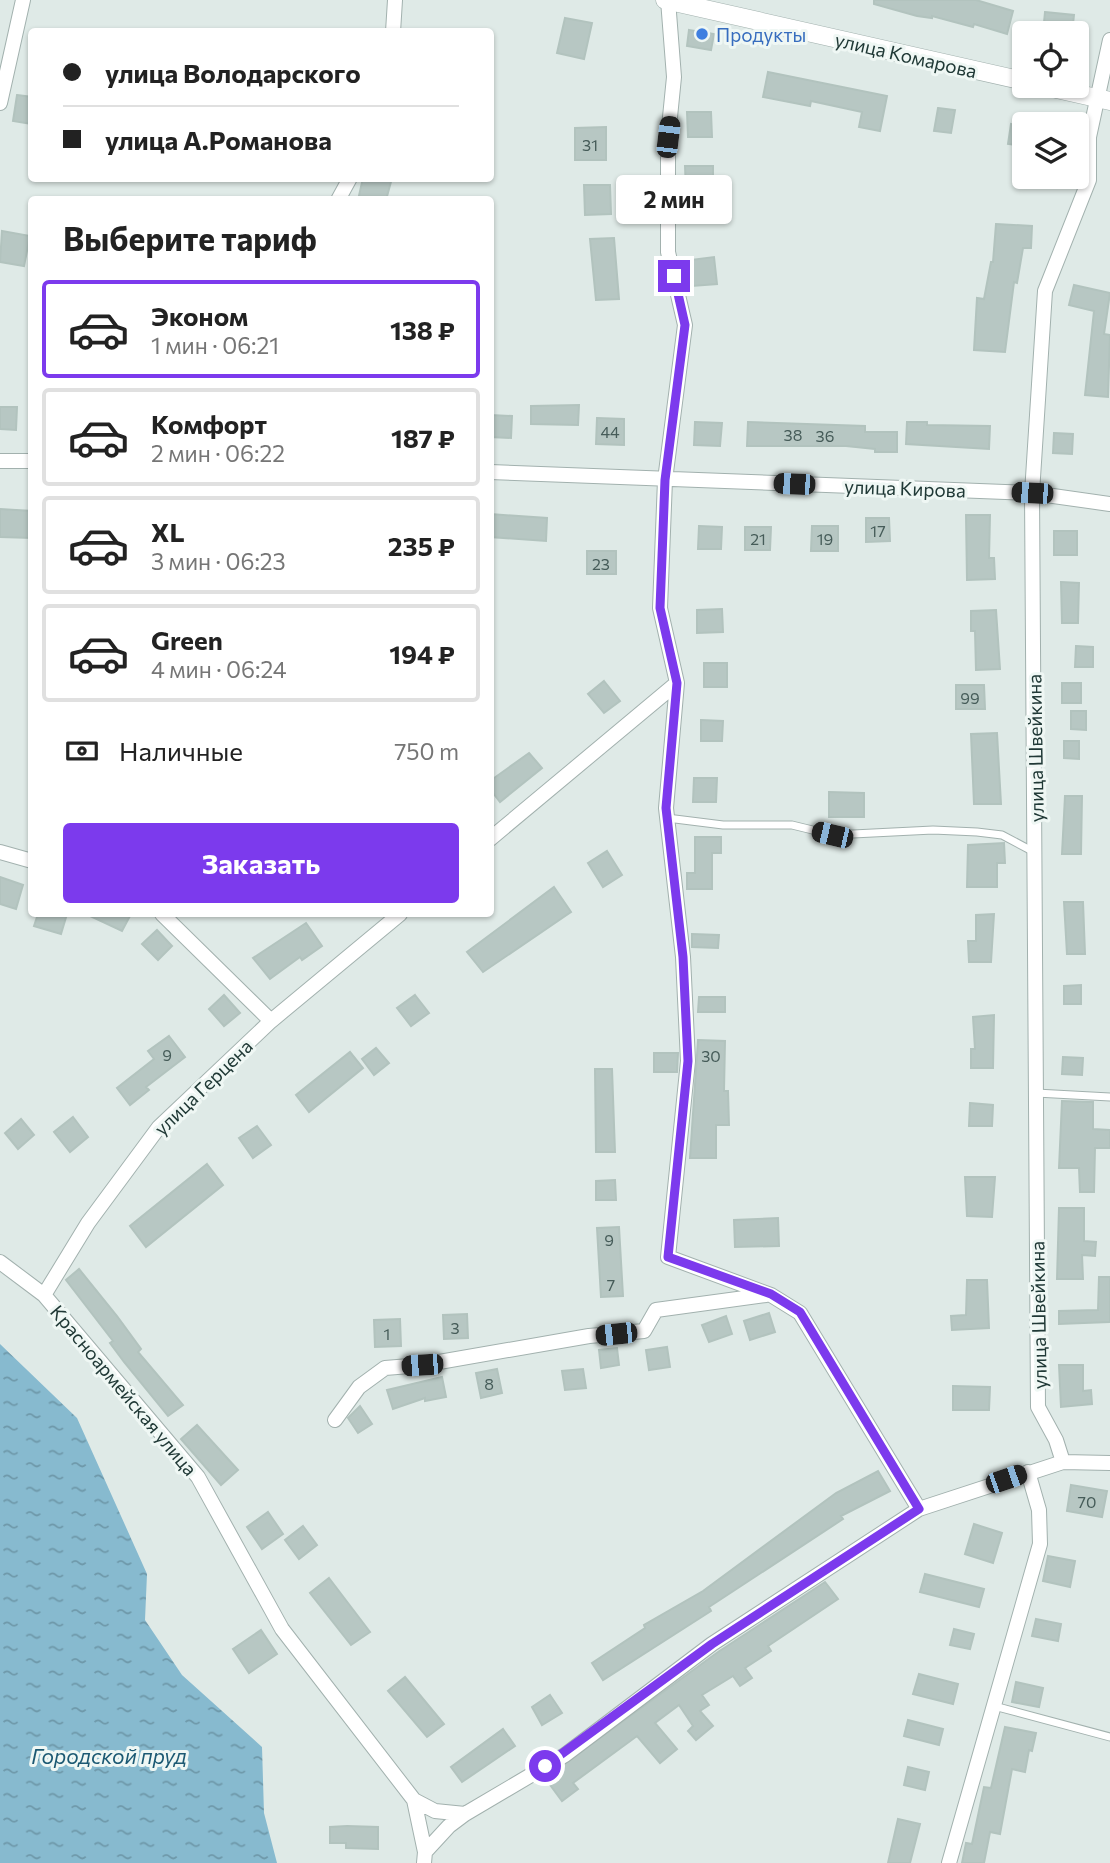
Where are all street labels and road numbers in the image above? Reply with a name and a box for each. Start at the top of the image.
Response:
street label: улица Комарова [833,28,979,82]
street label: улица Кирова [844,474,966,502]
street label: улица Швейкина [1022,674,1048,822]
street label: улица Герцена [149,1034,257,1140]
street label: улица Швейкина [1025,1241,1051,1389]
street label: Красноармейская улица [46,1300,202,1480]

